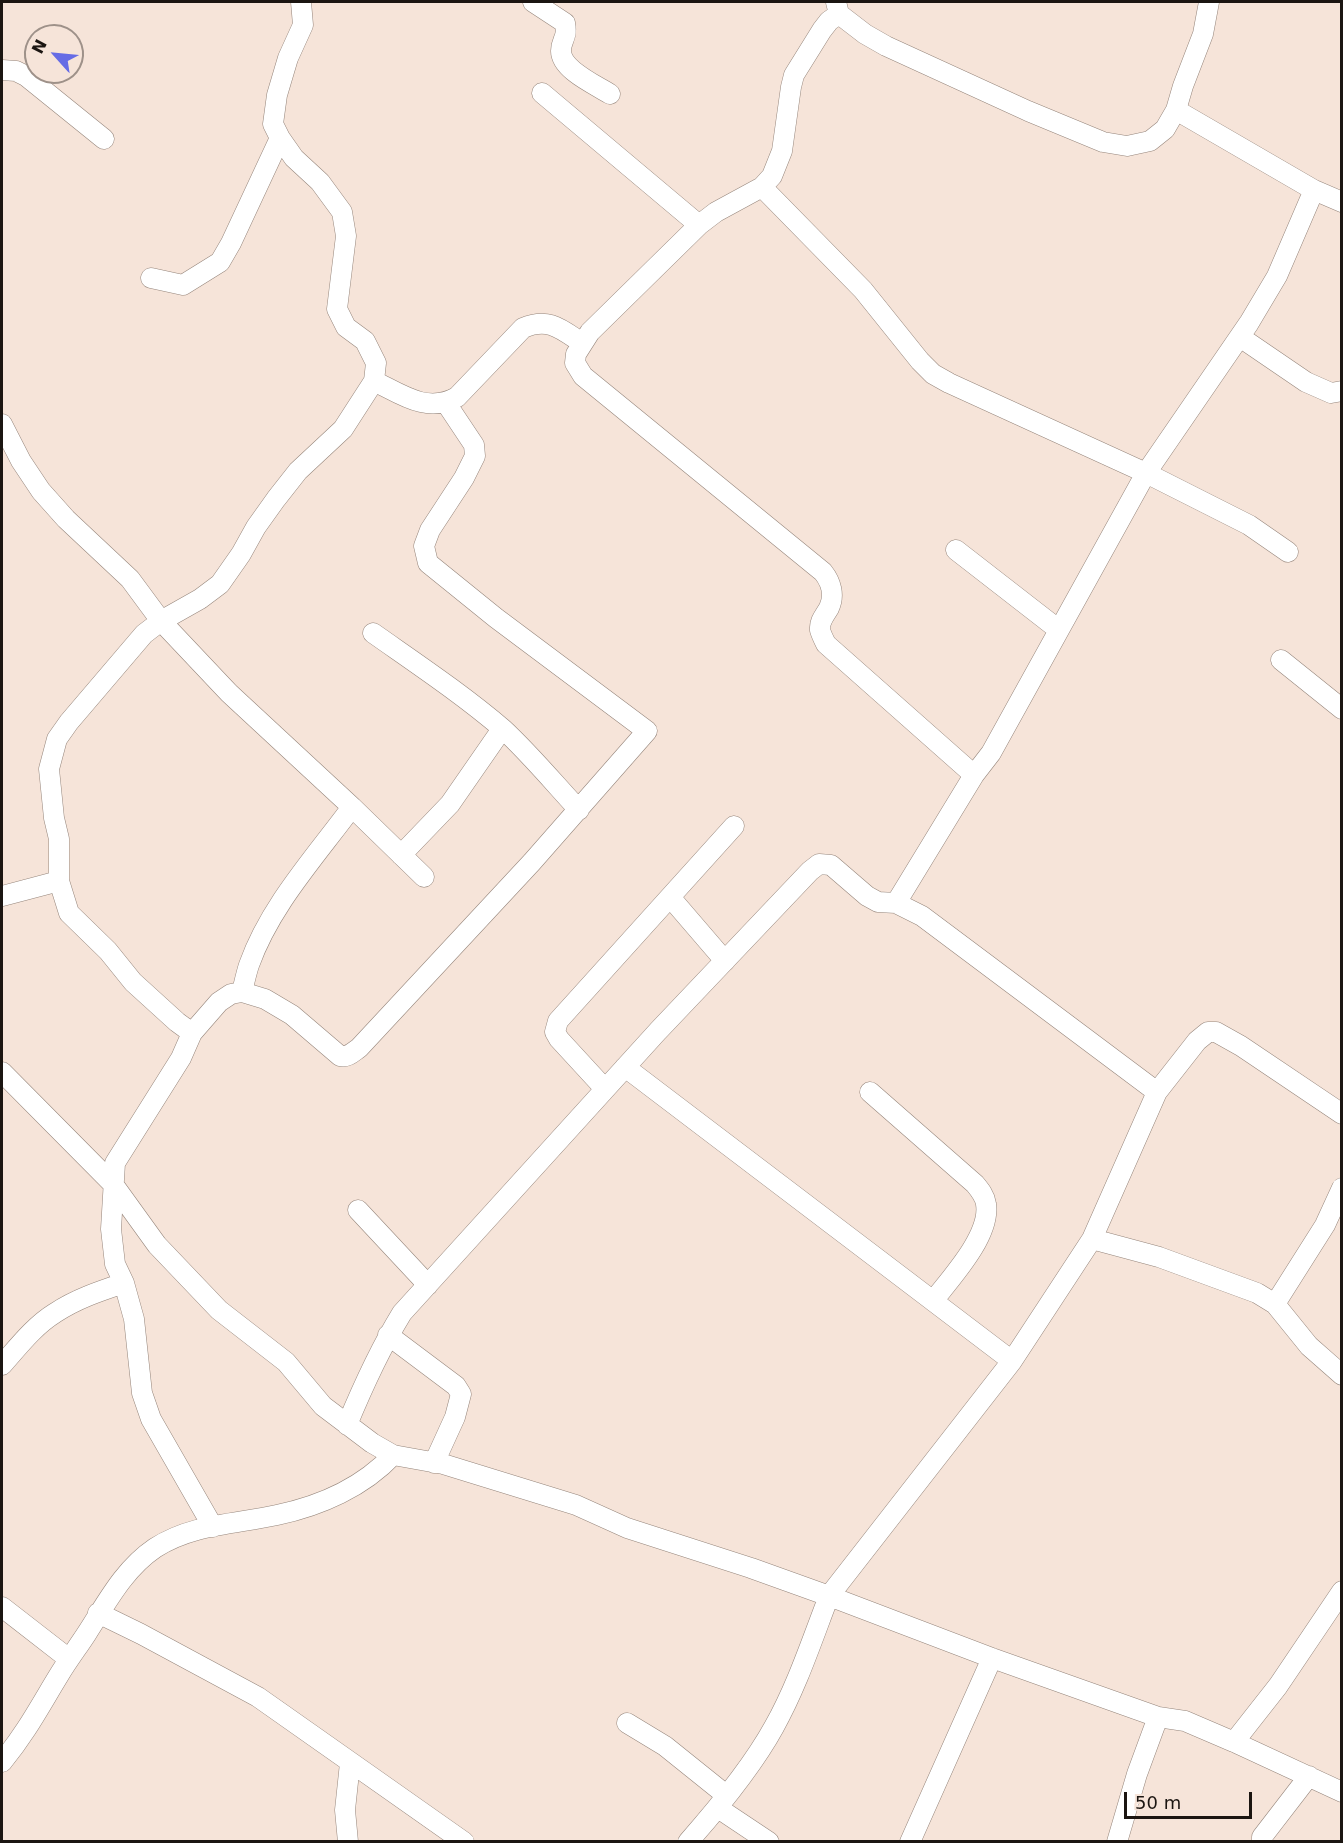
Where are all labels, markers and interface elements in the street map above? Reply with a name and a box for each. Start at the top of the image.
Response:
north arrow [24,24,84,84]
text: N [28,36,51,57]
scale bar [1127,1780,1254,1818]
text: 50 m [1135,1792,1181,1813]

